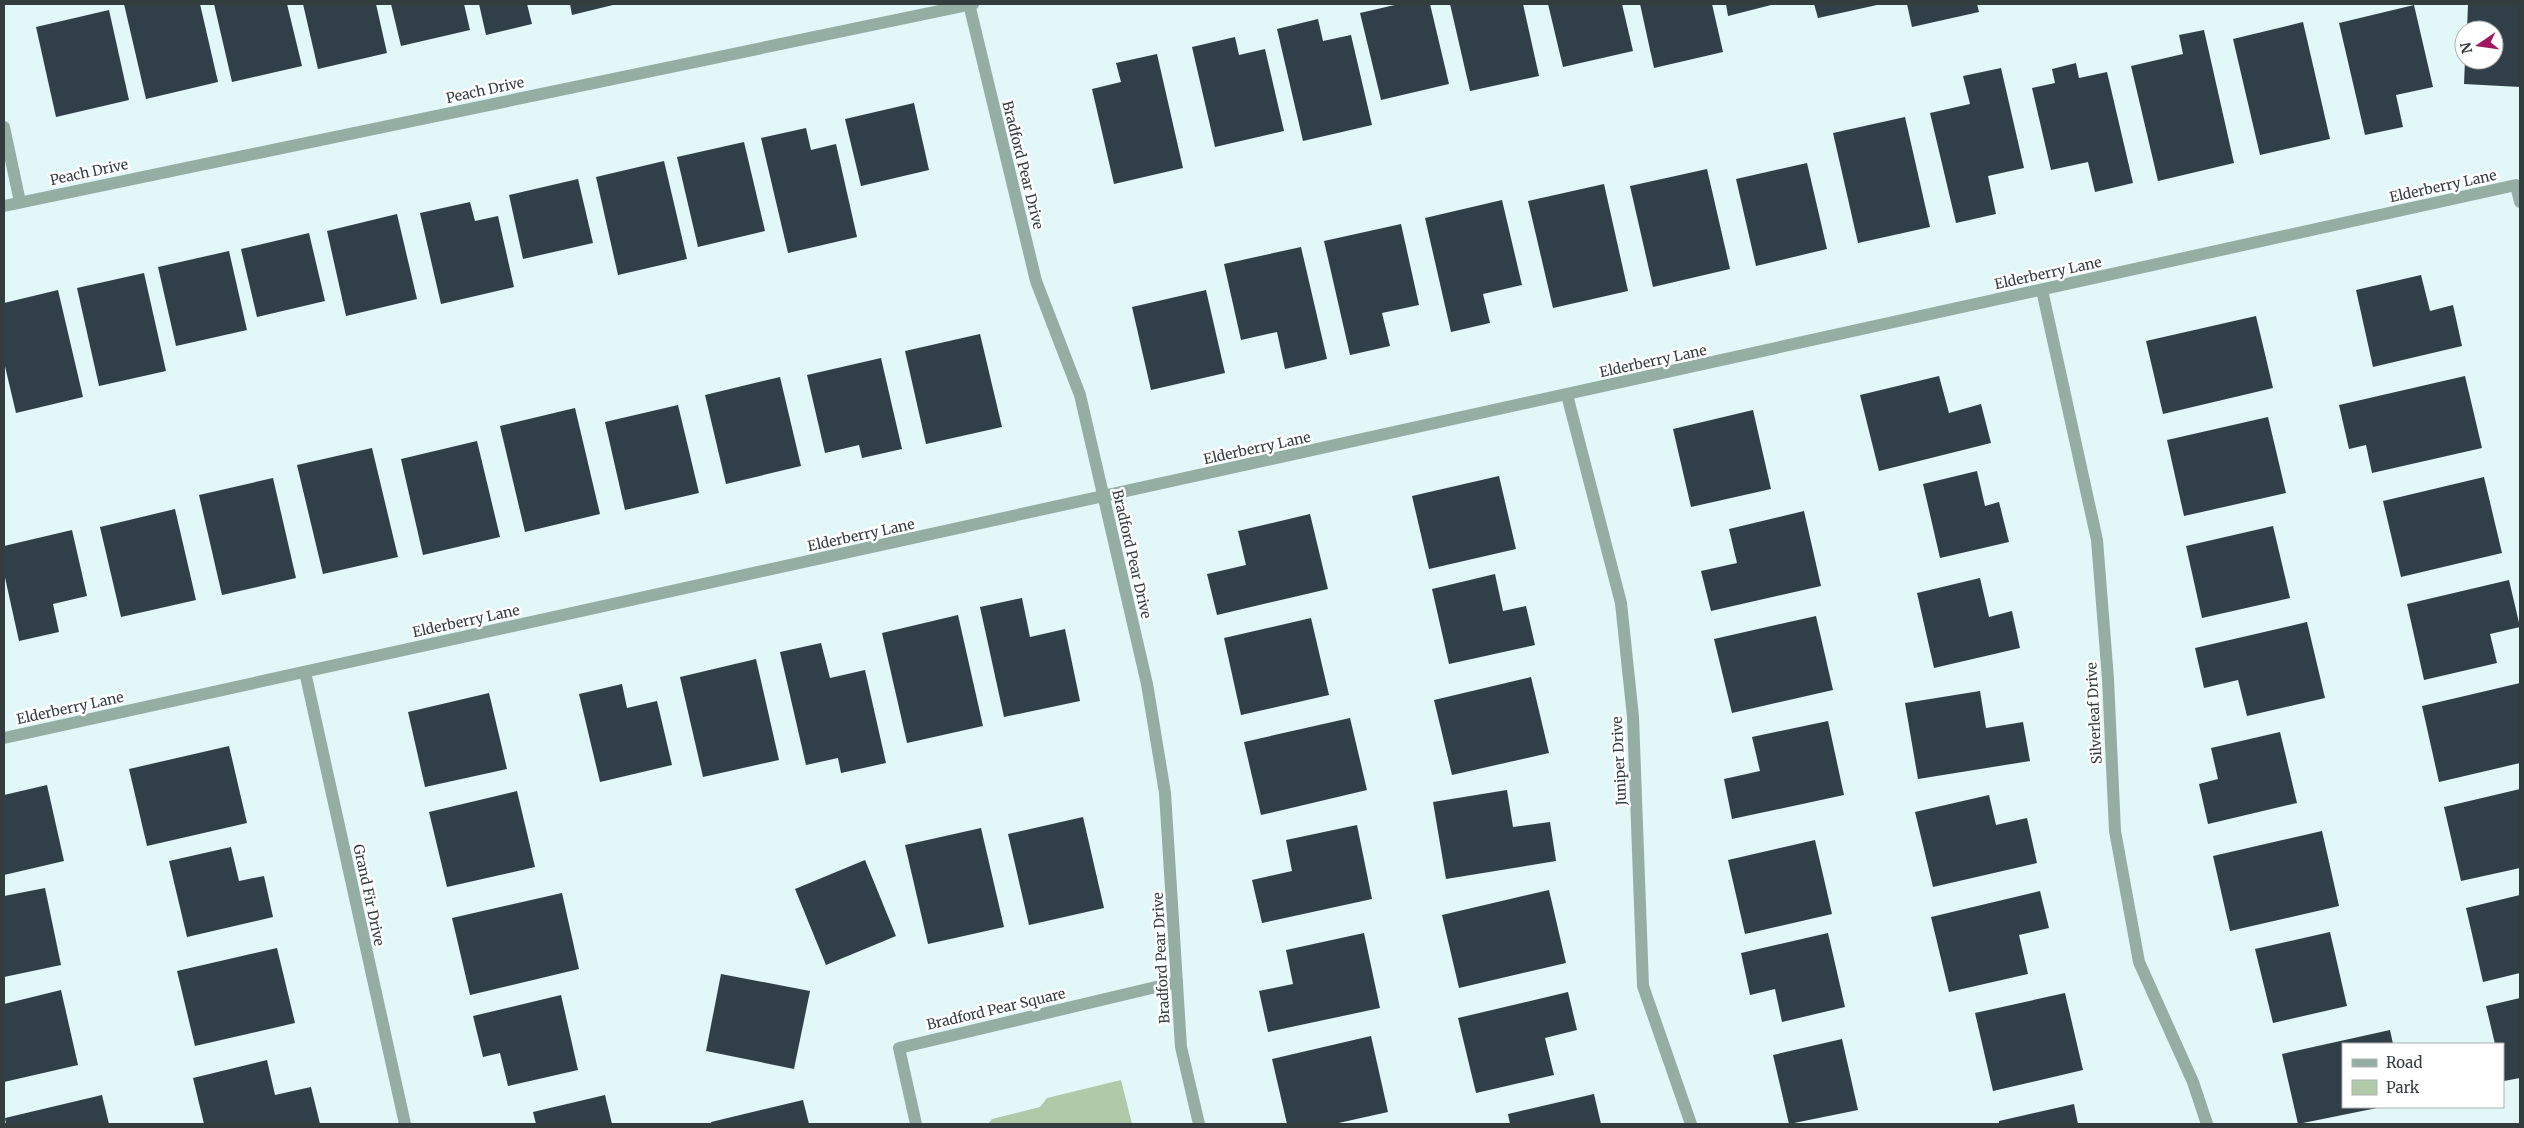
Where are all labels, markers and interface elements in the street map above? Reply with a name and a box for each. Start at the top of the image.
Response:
north arrow [2454,20,2504,70]
text: N [2456,41,2476,55]
street label: Peach Drive [444,73,526,107]
street label: Bradford Pear Drive [998,99,1048,231]
street label: Peach Drive [48,155,130,189]
street label: Elderberry Lane [2388,166,2498,206]
street label: Elderberry Lane [1993,253,2103,293]
street label: Elderberry Lane [1598,341,1708,381]
street label: Elderberry Lane [1202,428,1312,468]
street label: Bradford Pear Drive [1108,488,1156,620]
street label: Elderberry Lane [806,515,916,555]
street label: Elderberry Lane [411,601,521,641]
street label: Silverleaf Drive [2082,662,2106,764]
street label: Elderberry Lane [15,688,125,728]
street label: Juniper Drive [1608,716,1630,807]
street label: Grand Fir Drive [349,843,389,947]
street label: Bradford Pear Drive [1149,892,1173,1024]
street label: Bradford Pear Square [925,984,1067,1034]
legend [2342,1043,2504,1108]
text: Road [2386,1053,2422,1072]
text: Park [2386,1078,2420,1097]

